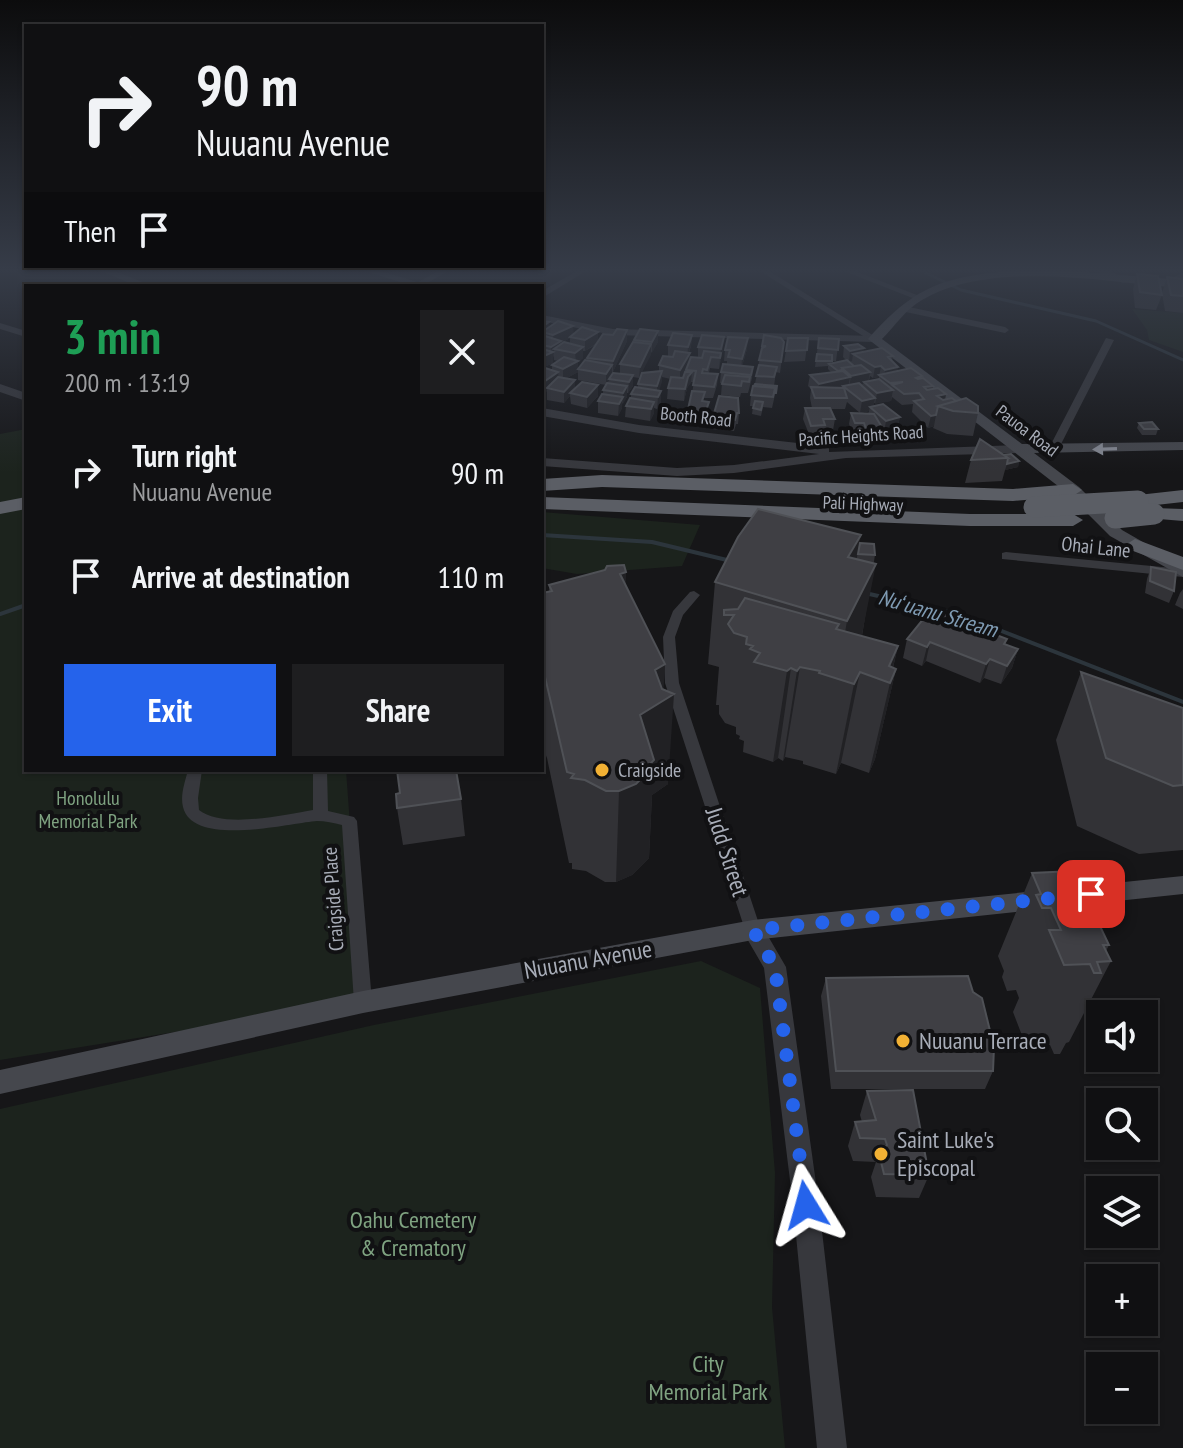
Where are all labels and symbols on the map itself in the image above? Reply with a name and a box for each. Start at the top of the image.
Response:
street label: Pauoa Road [992,400,1063,461]
street label: Booth Road [659,401,733,432]
street label: Pacific Heights Road [798,420,924,451]
one-way arrow [1092,442,1117,455]
street label: Pali Highway [822,491,904,516]
street label: Ohai Lane [1060,530,1132,564]
water label: Nuʻuanu Stream [875,583,1002,644]
place label: Craigside [618,757,681,783]
marker: Craigside [593,761,611,779]
park label: Honolulu Memorial Park [38,785,138,834]
street label: Judd Street [698,802,757,901]
street label: Craigside Place [316,846,350,952]
pin [1057,860,1125,928]
street label: Nuuanu Avenue [521,933,654,986]
place label: Nuuanu Terrace [919,1025,1047,1056]
marker: Nuuanu Terrace [894,1032,912,1050]
place label: Saint Luke's Episcopal [897,1124,994,1183]
marker: Saint Luke's Episcopal [872,1145,890,1163]
position arrow [764,1163,848,1247]
park label: Oahu Cemetery & Crematory [350,1204,476,1263]
park label: City Memorial Park [649,1348,768,1407]

